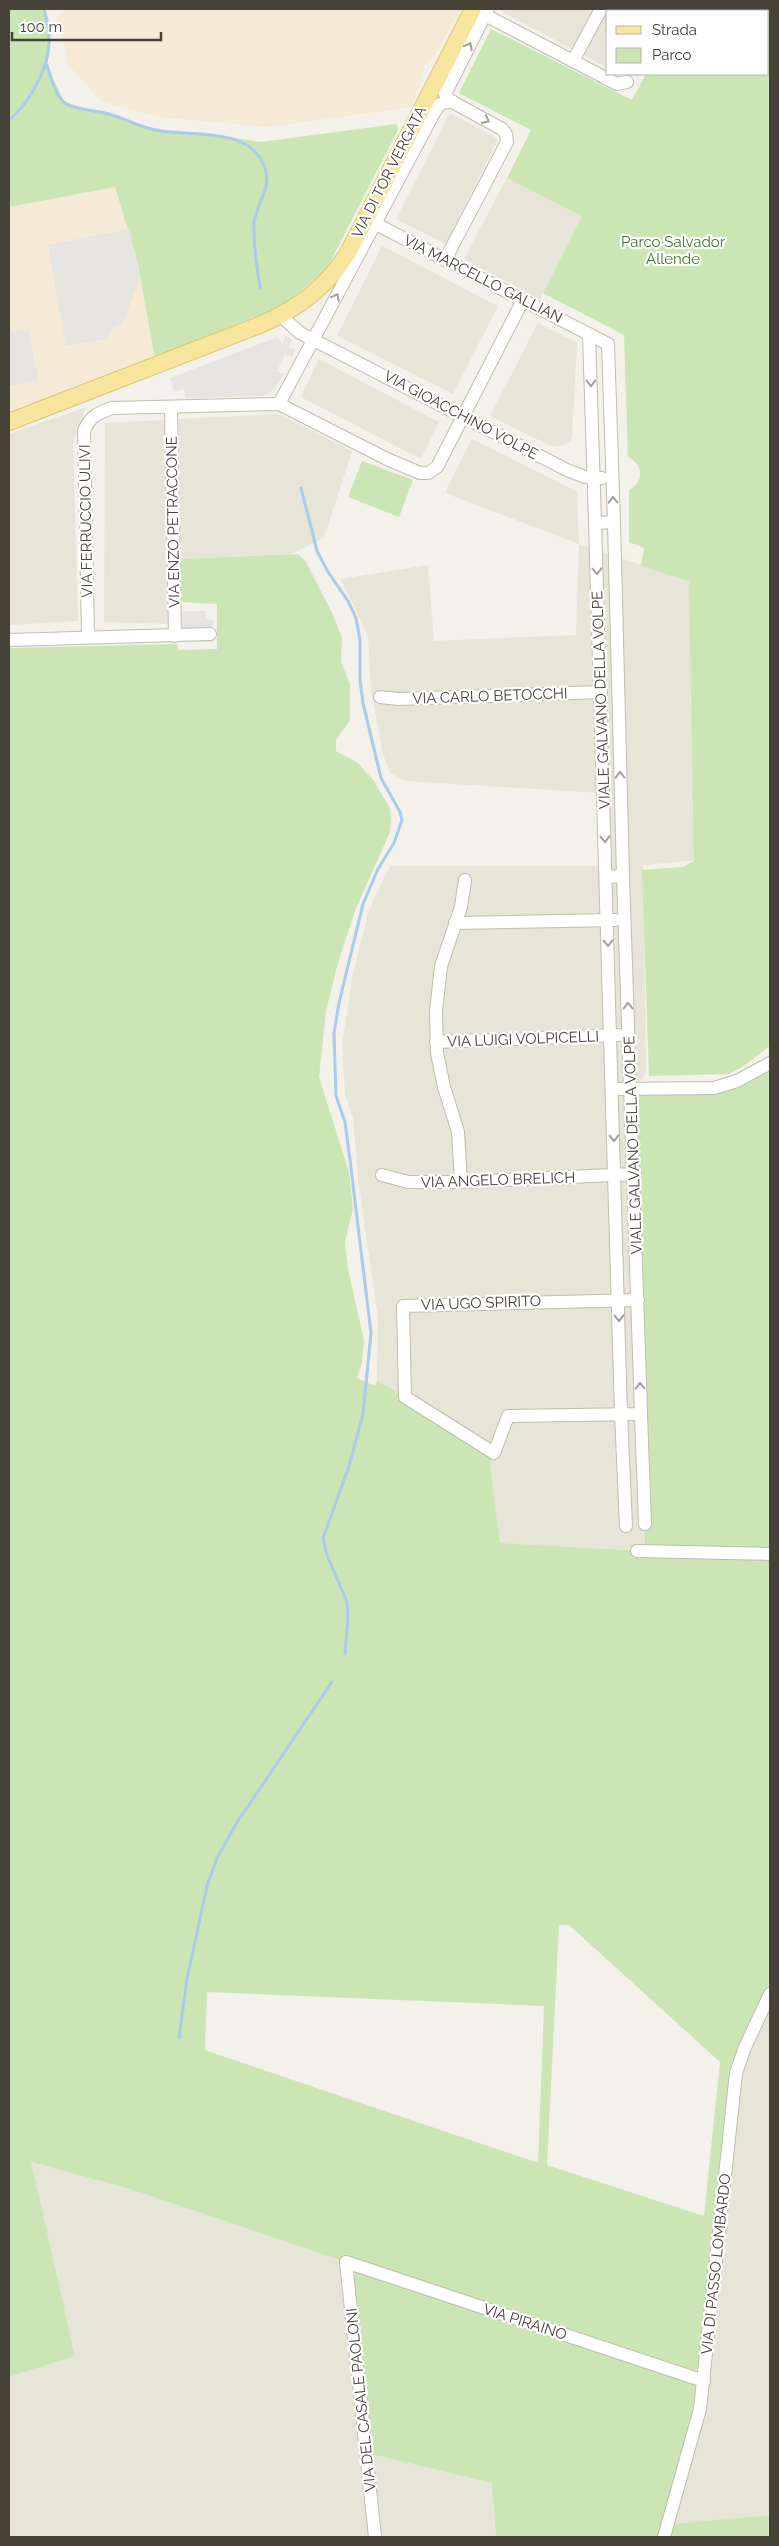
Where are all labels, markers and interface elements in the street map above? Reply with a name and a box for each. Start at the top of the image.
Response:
scale bar [12,10,161,42]
legend [606,10,769,75]
text: 100 m [20,18,62,36]
text: Strada [652,21,697,39]
one-way arrow [463,43,473,52]
text: Parco [652,46,692,64]
street label: VIA DI TOR VERGATA [348,103,430,241]
one-way arrow [480,114,489,124]
street label: VIA MARCELLO GALLIAN [401,231,565,327]
park label: Parco Salvador Allende [621,233,726,268]
one-way arrow [330,293,340,302]
street label: VIA GIOACCHINO VOLPE [381,367,541,463]
one-way arrow [585,379,596,387]
street label: VIA ENZO PETRACCONE [163,436,183,608]
street label: VIA FERRUCCIO ULIVI [76,444,96,598]
one-way arrow [608,496,618,504]
one-way arrow [592,568,602,576]
street label: VIALE GALVANO DELLA VOLPE [588,590,614,810]
street label: VIA CARLO BETOCCHI [412,684,568,708]
one-way arrow [615,771,626,779]
one-way arrow [600,836,610,843]
one-way arrow [603,940,613,947]
one-way arrow [623,1001,634,1009]
street label: VIA LUIGI VOLPICELLI [447,1027,599,1051]
street label: VIALE GALVANO DELLA VOLPE [620,1035,646,1255]
one-way arrow [609,1134,619,1142]
street label: VIA ANGELO BRELICH [420,1168,576,1192]
street label: VIA UGO SPIRITO [421,1292,541,1314]
one-way arrow [614,1314,624,1322]
one-way arrow [635,1381,645,1389]
street label: VIA DI PASSO LOMBARDO [698,2173,734,2355]
street label: VIA PIRAINO [481,2300,569,2344]
street label: VIA DEL CASALE PAOLONI [342,2307,380,2493]

